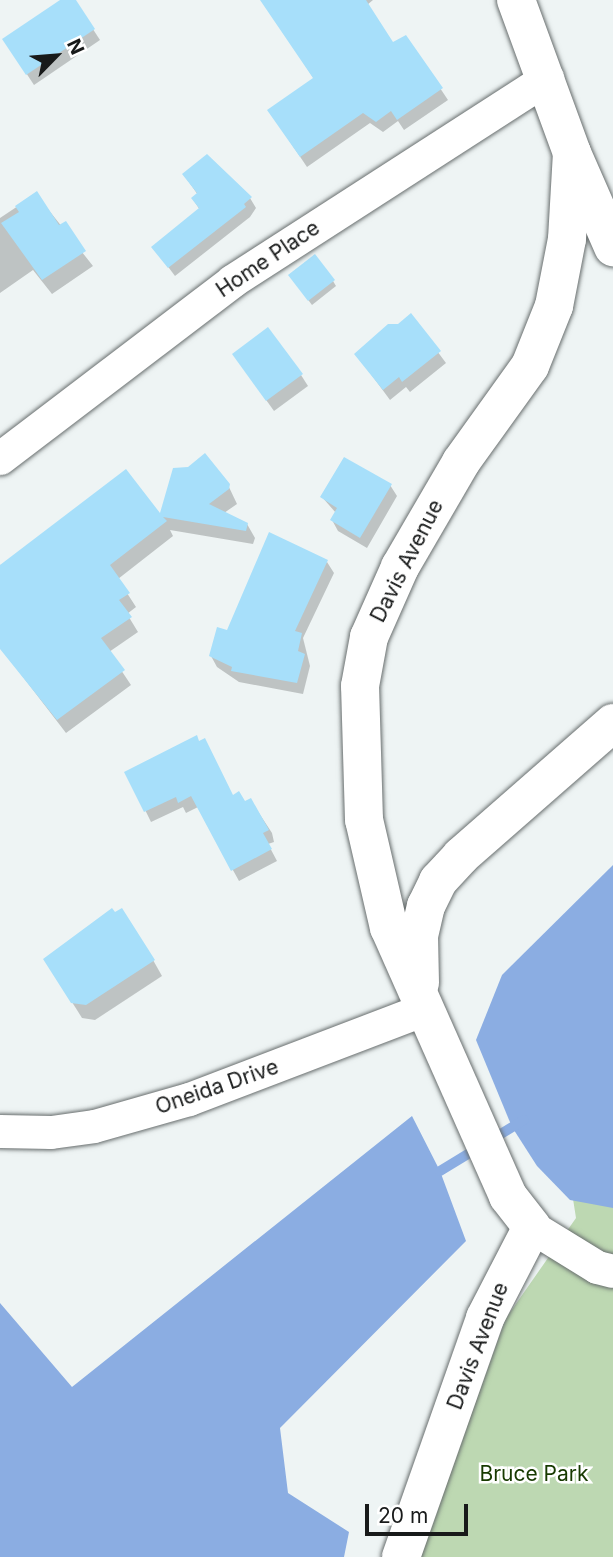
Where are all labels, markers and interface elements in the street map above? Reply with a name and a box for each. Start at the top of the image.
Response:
north arrow [21,21,91,91]
text: N [62,35,89,58]
street label: Home Place [212,215,324,303]
street label: Davis Avenue [365,495,449,627]
street label: Oneida Drive [152,1054,282,1120]
street label: Davis Avenue [442,1279,514,1413]
park label: Bruce Park [479,1461,589,1487]
scale bar [368,1490,471,1534]
text: 20 m [378,1503,428,1528]

